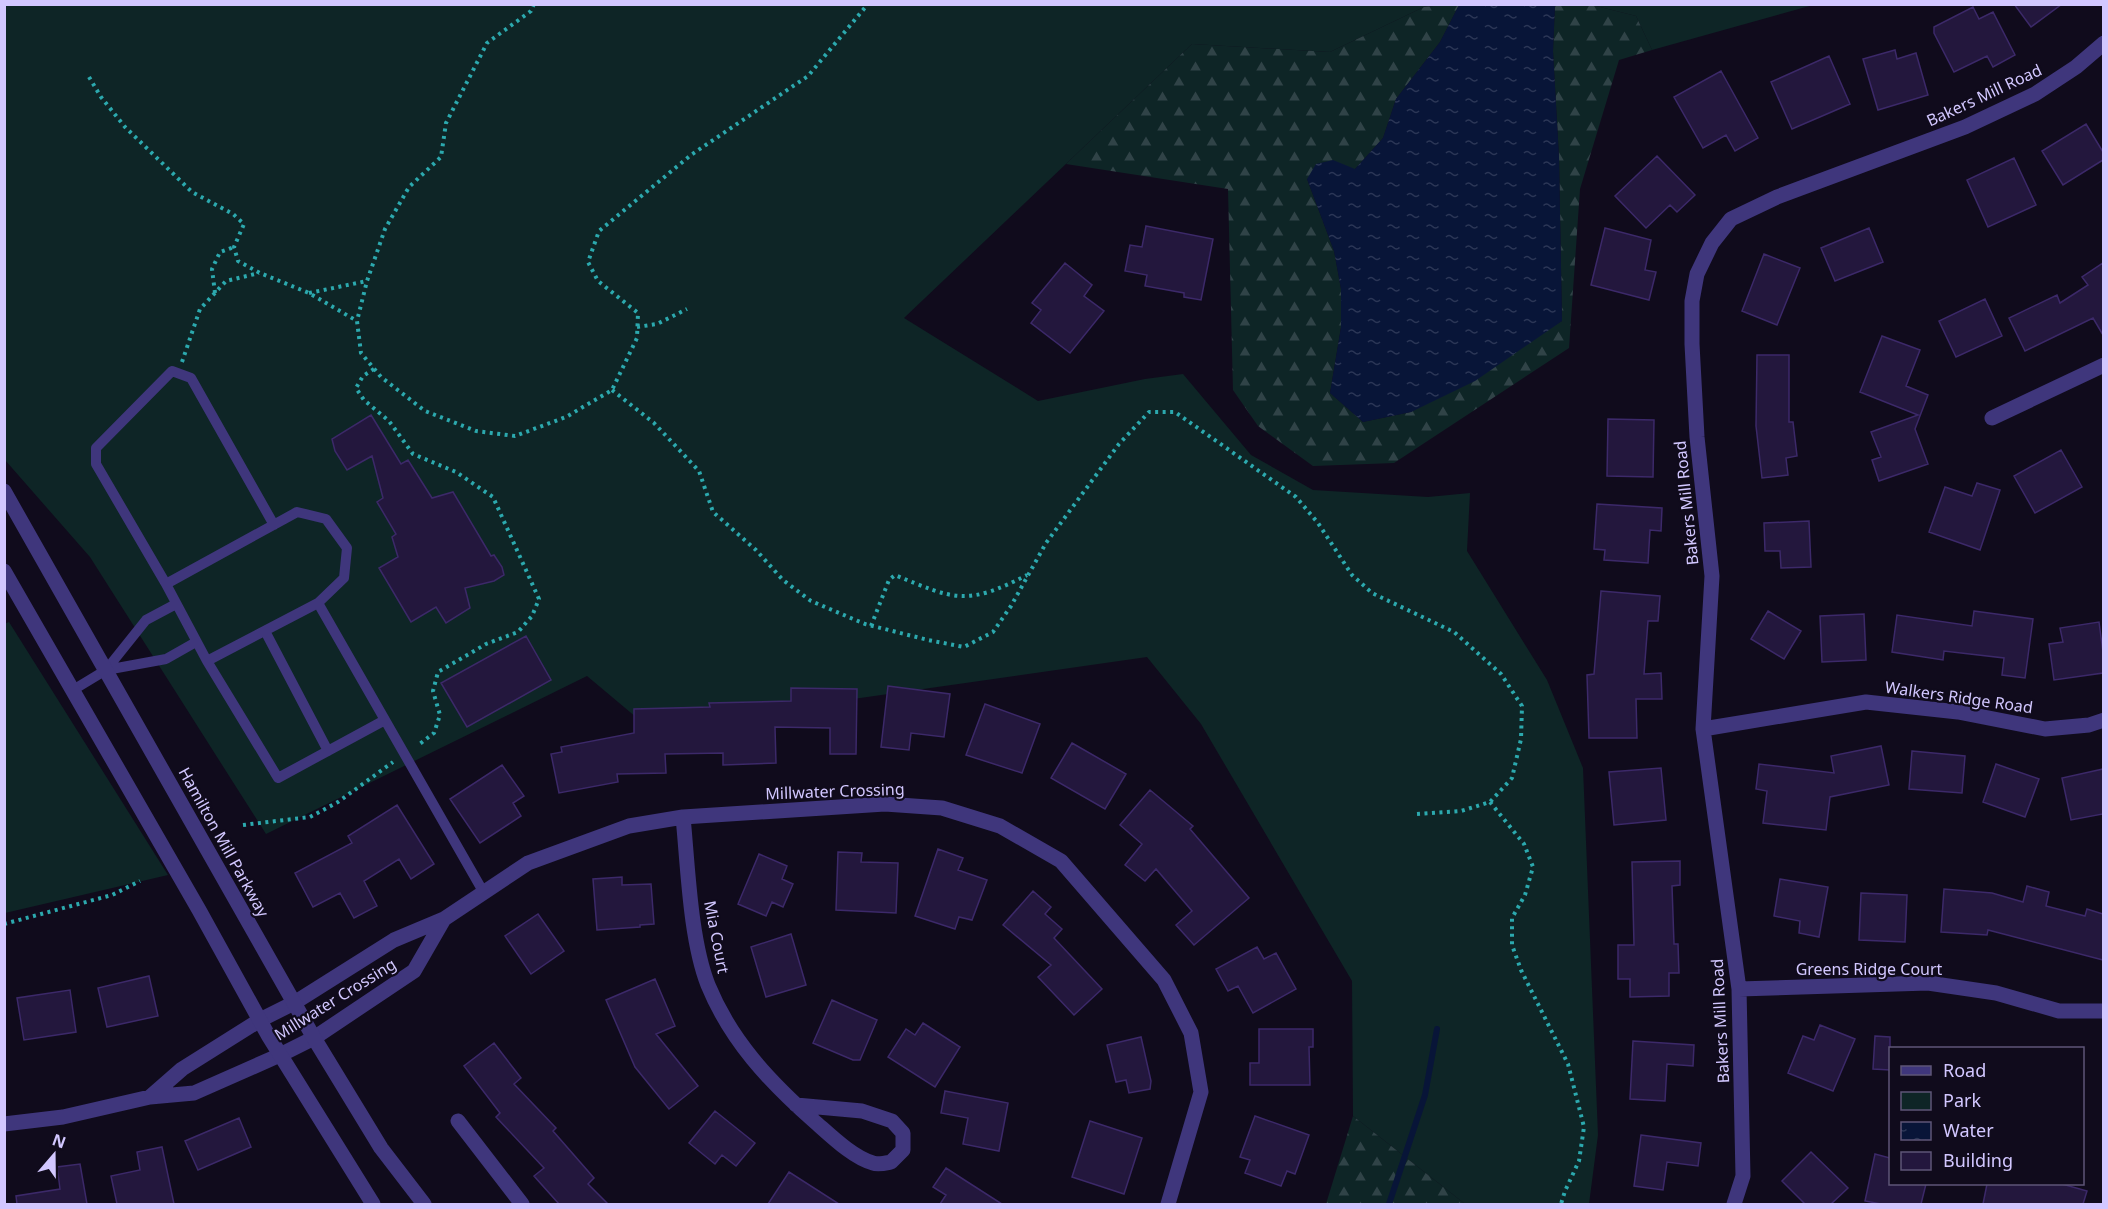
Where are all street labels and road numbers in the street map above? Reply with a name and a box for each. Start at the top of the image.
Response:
street label: Bakers Mill Road [1923,59,2045,131]
street label: Bakers Mill Road [1669,440,1703,566]
street label: Walkers Ridge Road [1884,676,2034,718]
street label: Hamilton Mill Parkway [174,763,275,922]
street label: Millwater Crossing [765,778,905,804]
street label: Mia Court [699,899,735,976]
street label: Millwater Crossing [270,953,400,1045]
street label: Bakers Mill Road [1706,958,1734,1084]
street label: Greens Ridge Court [1796,958,1943,980]

